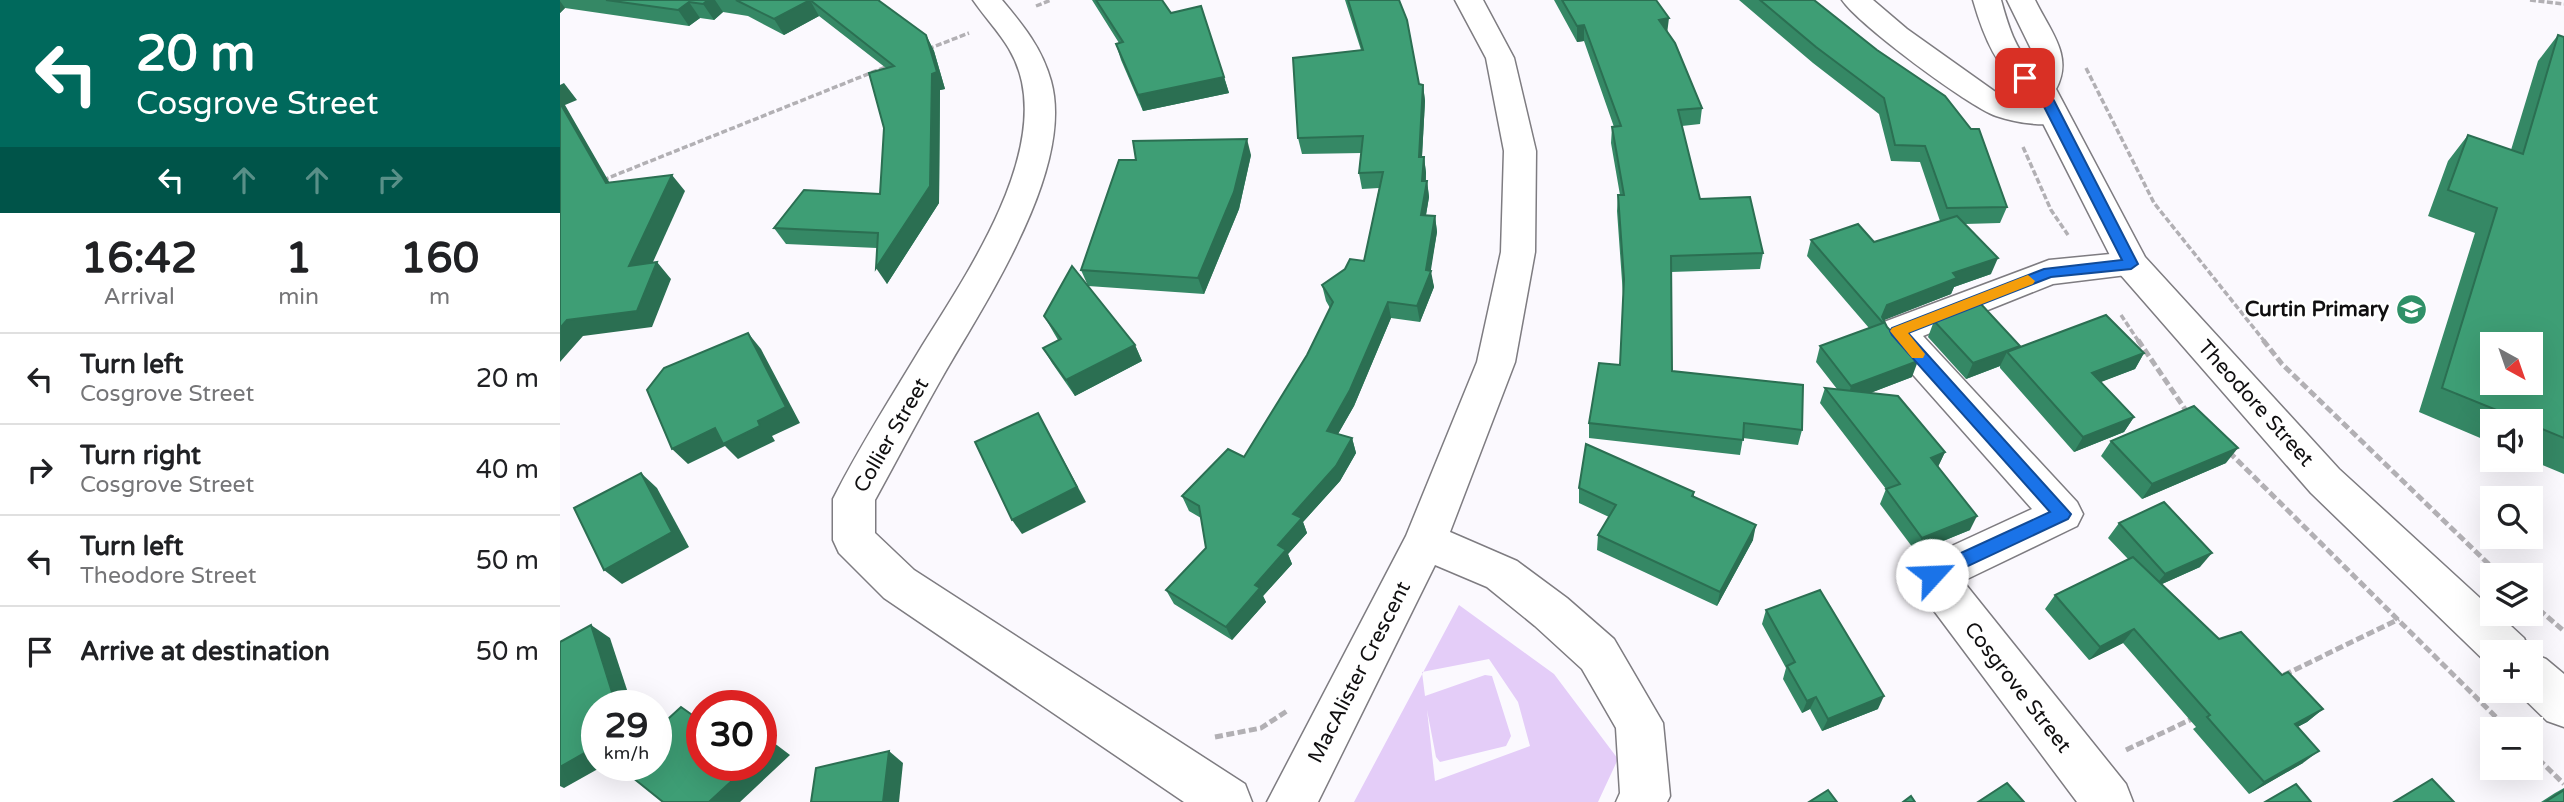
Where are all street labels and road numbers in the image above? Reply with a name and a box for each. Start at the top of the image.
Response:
street label: Theodore Street [2192,335,2319,472]
street label: Collier Street [849,374,934,497]
street label: MacAlister Crescent [1303,577,1416,767]
street label: Cosgrove Street [1959,617,2076,758]

